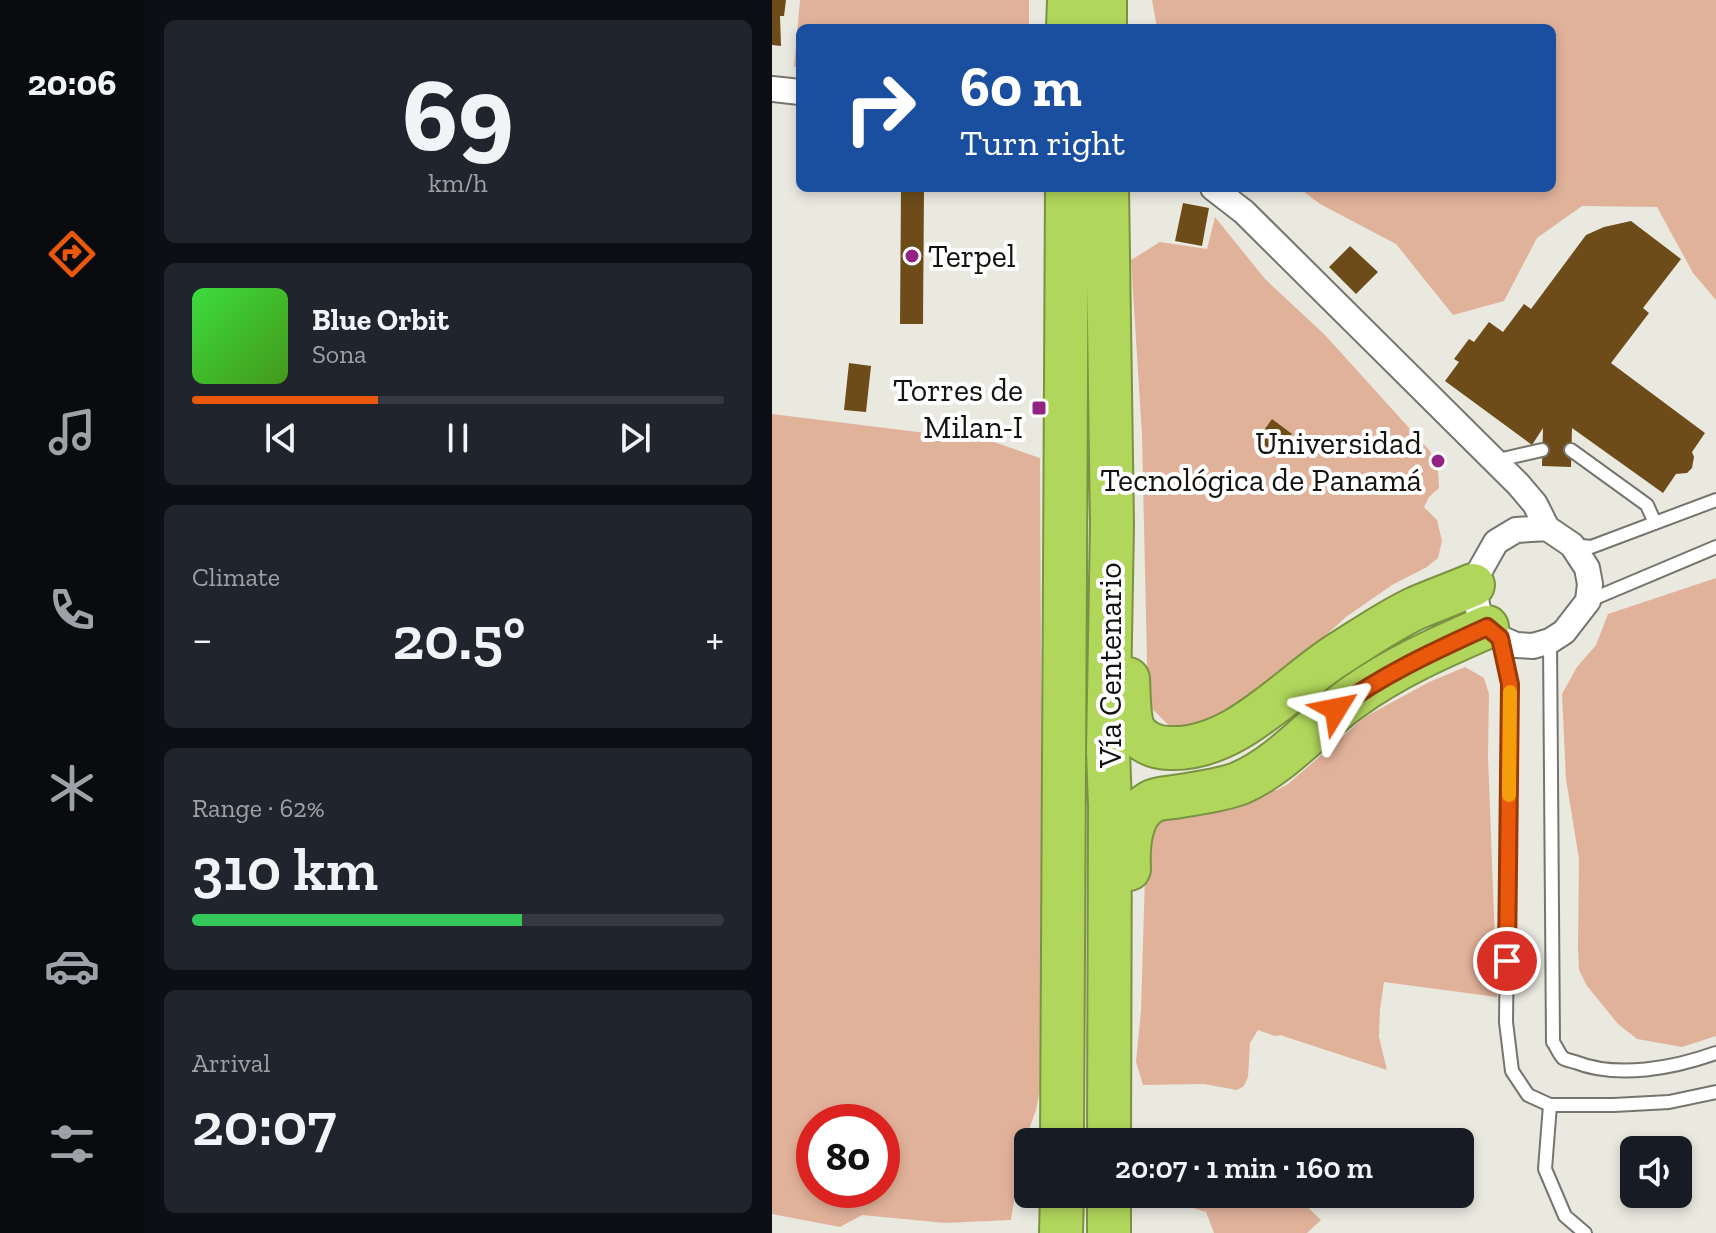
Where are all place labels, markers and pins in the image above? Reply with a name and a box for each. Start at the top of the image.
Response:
place label: Terpel [928,237,1015,275]
marker: Terpel [903,247,921,265]
place label: Torres de Milan-I [893,371,1023,446]
marker: Torres de Milan-I [1030,399,1048,417]
place label: Universidad Tecnológica de Panamá [1100,424,1422,499]
marker: Universidad Tecnológica de Panamá [1429,452,1447,470]
pin [1473,927,1541,995]

